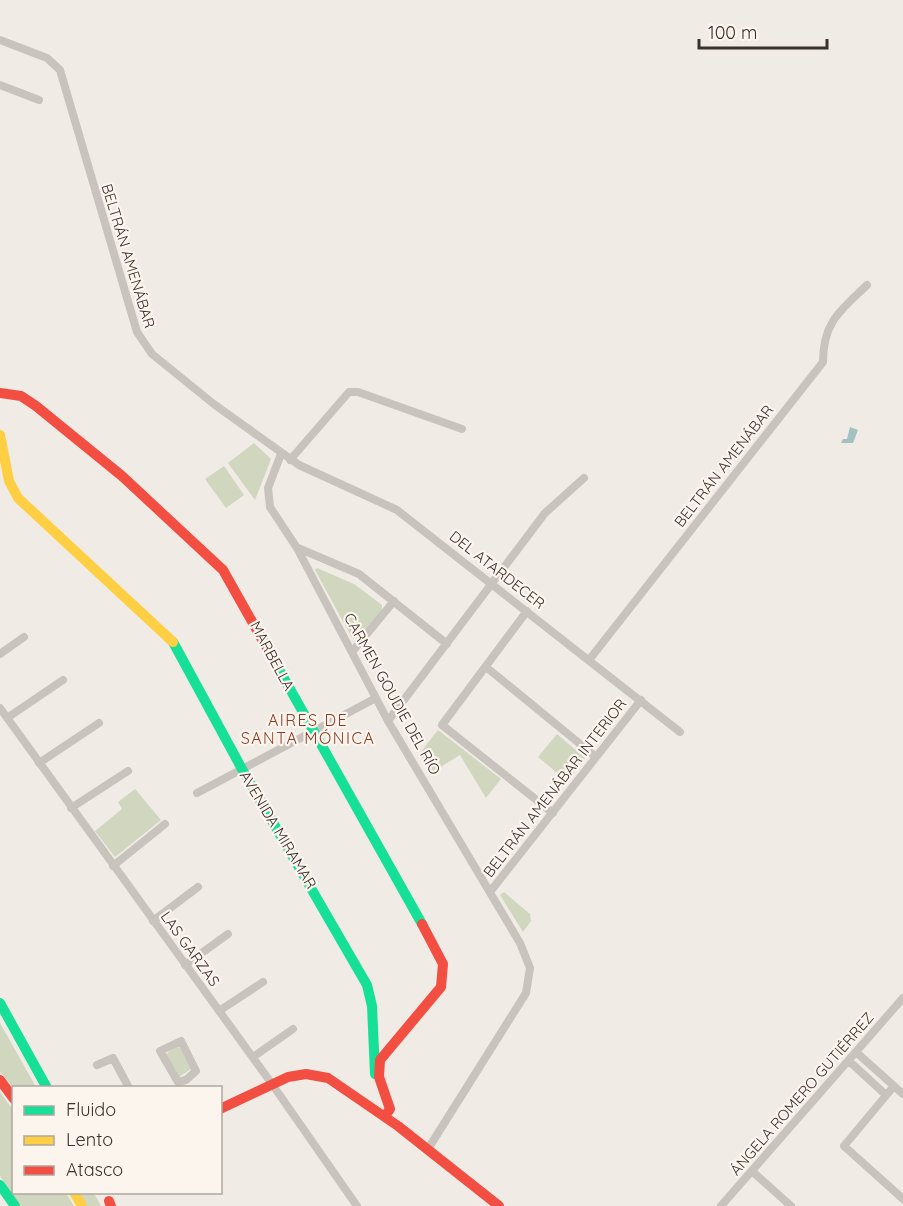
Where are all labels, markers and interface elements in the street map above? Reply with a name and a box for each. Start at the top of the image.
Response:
scale bar [699,12,826,50]
text: 100 m [708,21,757,44]
street label: BELTRÁN AMENÁBAR [97,181,159,330]
street label: BELTRÁN AMENÁBAR [670,401,777,531]
street label: DEL ATARDECER [446,526,549,613]
street label: CARMEN GOUDIE DEL RÍO [340,610,445,778]
street label: MARBELLA [246,618,299,694]
street label: BELTRÁN AMENÁBAR INTERIOR [479,694,630,881]
district label: AIRES DE SANTA MÓNICA [241,710,375,748]
street label: AVENIDA MIRAMAR [236,767,321,892]
street label: LAS GARZAS [157,907,224,990]
street label: ÁNGELA ROMERO GUTIÉRREZ [726,1008,878,1179]
legend [12,1086,222,1194]
text: Fluido [66,1098,116,1121]
text: Lento [66,1128,113,1151]
text: Atasco [66,1158,123,1181]

